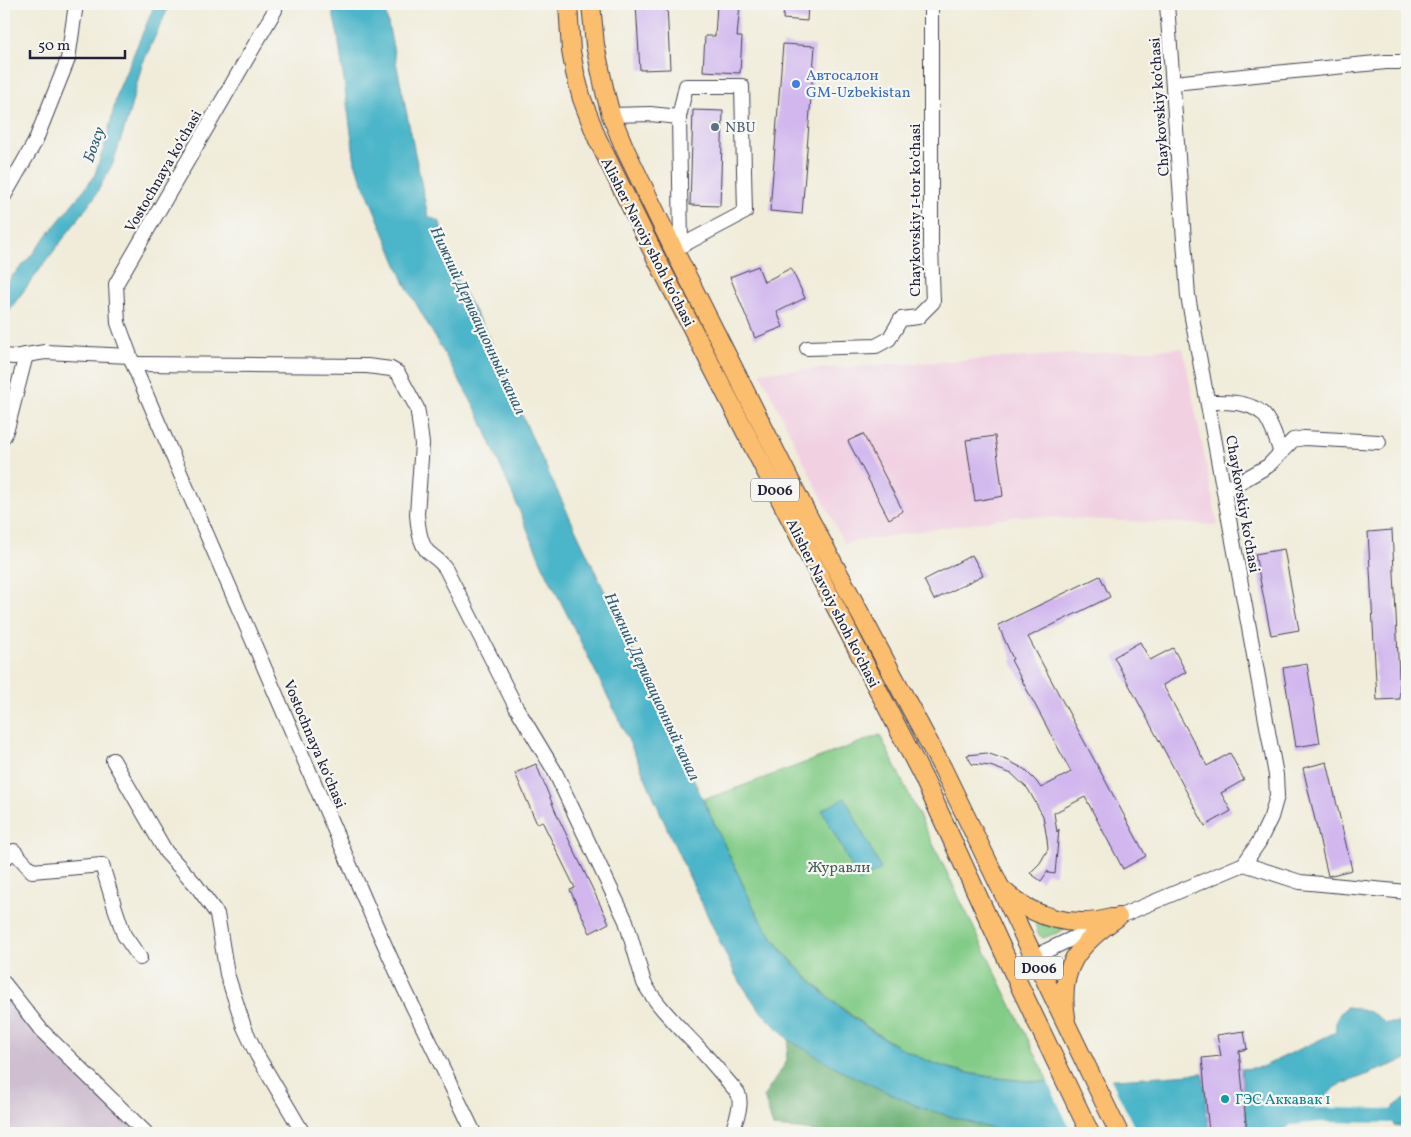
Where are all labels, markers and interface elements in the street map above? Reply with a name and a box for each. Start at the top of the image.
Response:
scale bar [30,28,125,60]
text: 50 m [38,36,70,57]
street label: Chaykovskiy ko‘chasi [1145,37,1176,177]
place label: Автосалон GM-Uzbekistan [806,66,911,104]
marker: Автосалон GM-Uzbekistan [790,78,802,90]
street label: Vostochnaya ko‘chasi [121,107,208,237]
place label: NBU [725,118,756,139]
marker: NBU [709,121,721,133]
street label: Chaykovskiy 1-tor ko‘chasi [906,123,927,297]
water label: Бозсу [79,124,111,165]
street label: Alisher Navoiy shoh koʻchasi [595,154,699,331]
water label: Нижний Деривационный канал [424,223,531,419]
street label: Chaykovskiy ko‘chasi [1219,434,1264,575]
road number: D006 [751,478,799,502]
street label: Alisher Navoiy shoh koʻchasi [780,515,884,692]
water label: Нижний Деривационный канал [598,589,705,785]
street label: Vostochnaya ko‘chasi [277,677,350,812]
park label: Журавли [808,858,870,879]
road number: D006 [1015,956,1063,980]
place label: ГЭС Аккавак 1 [1235,1090,1331,1111]
marker: ГЭС Аккавак 1 [1219,1093,1231,1105]

